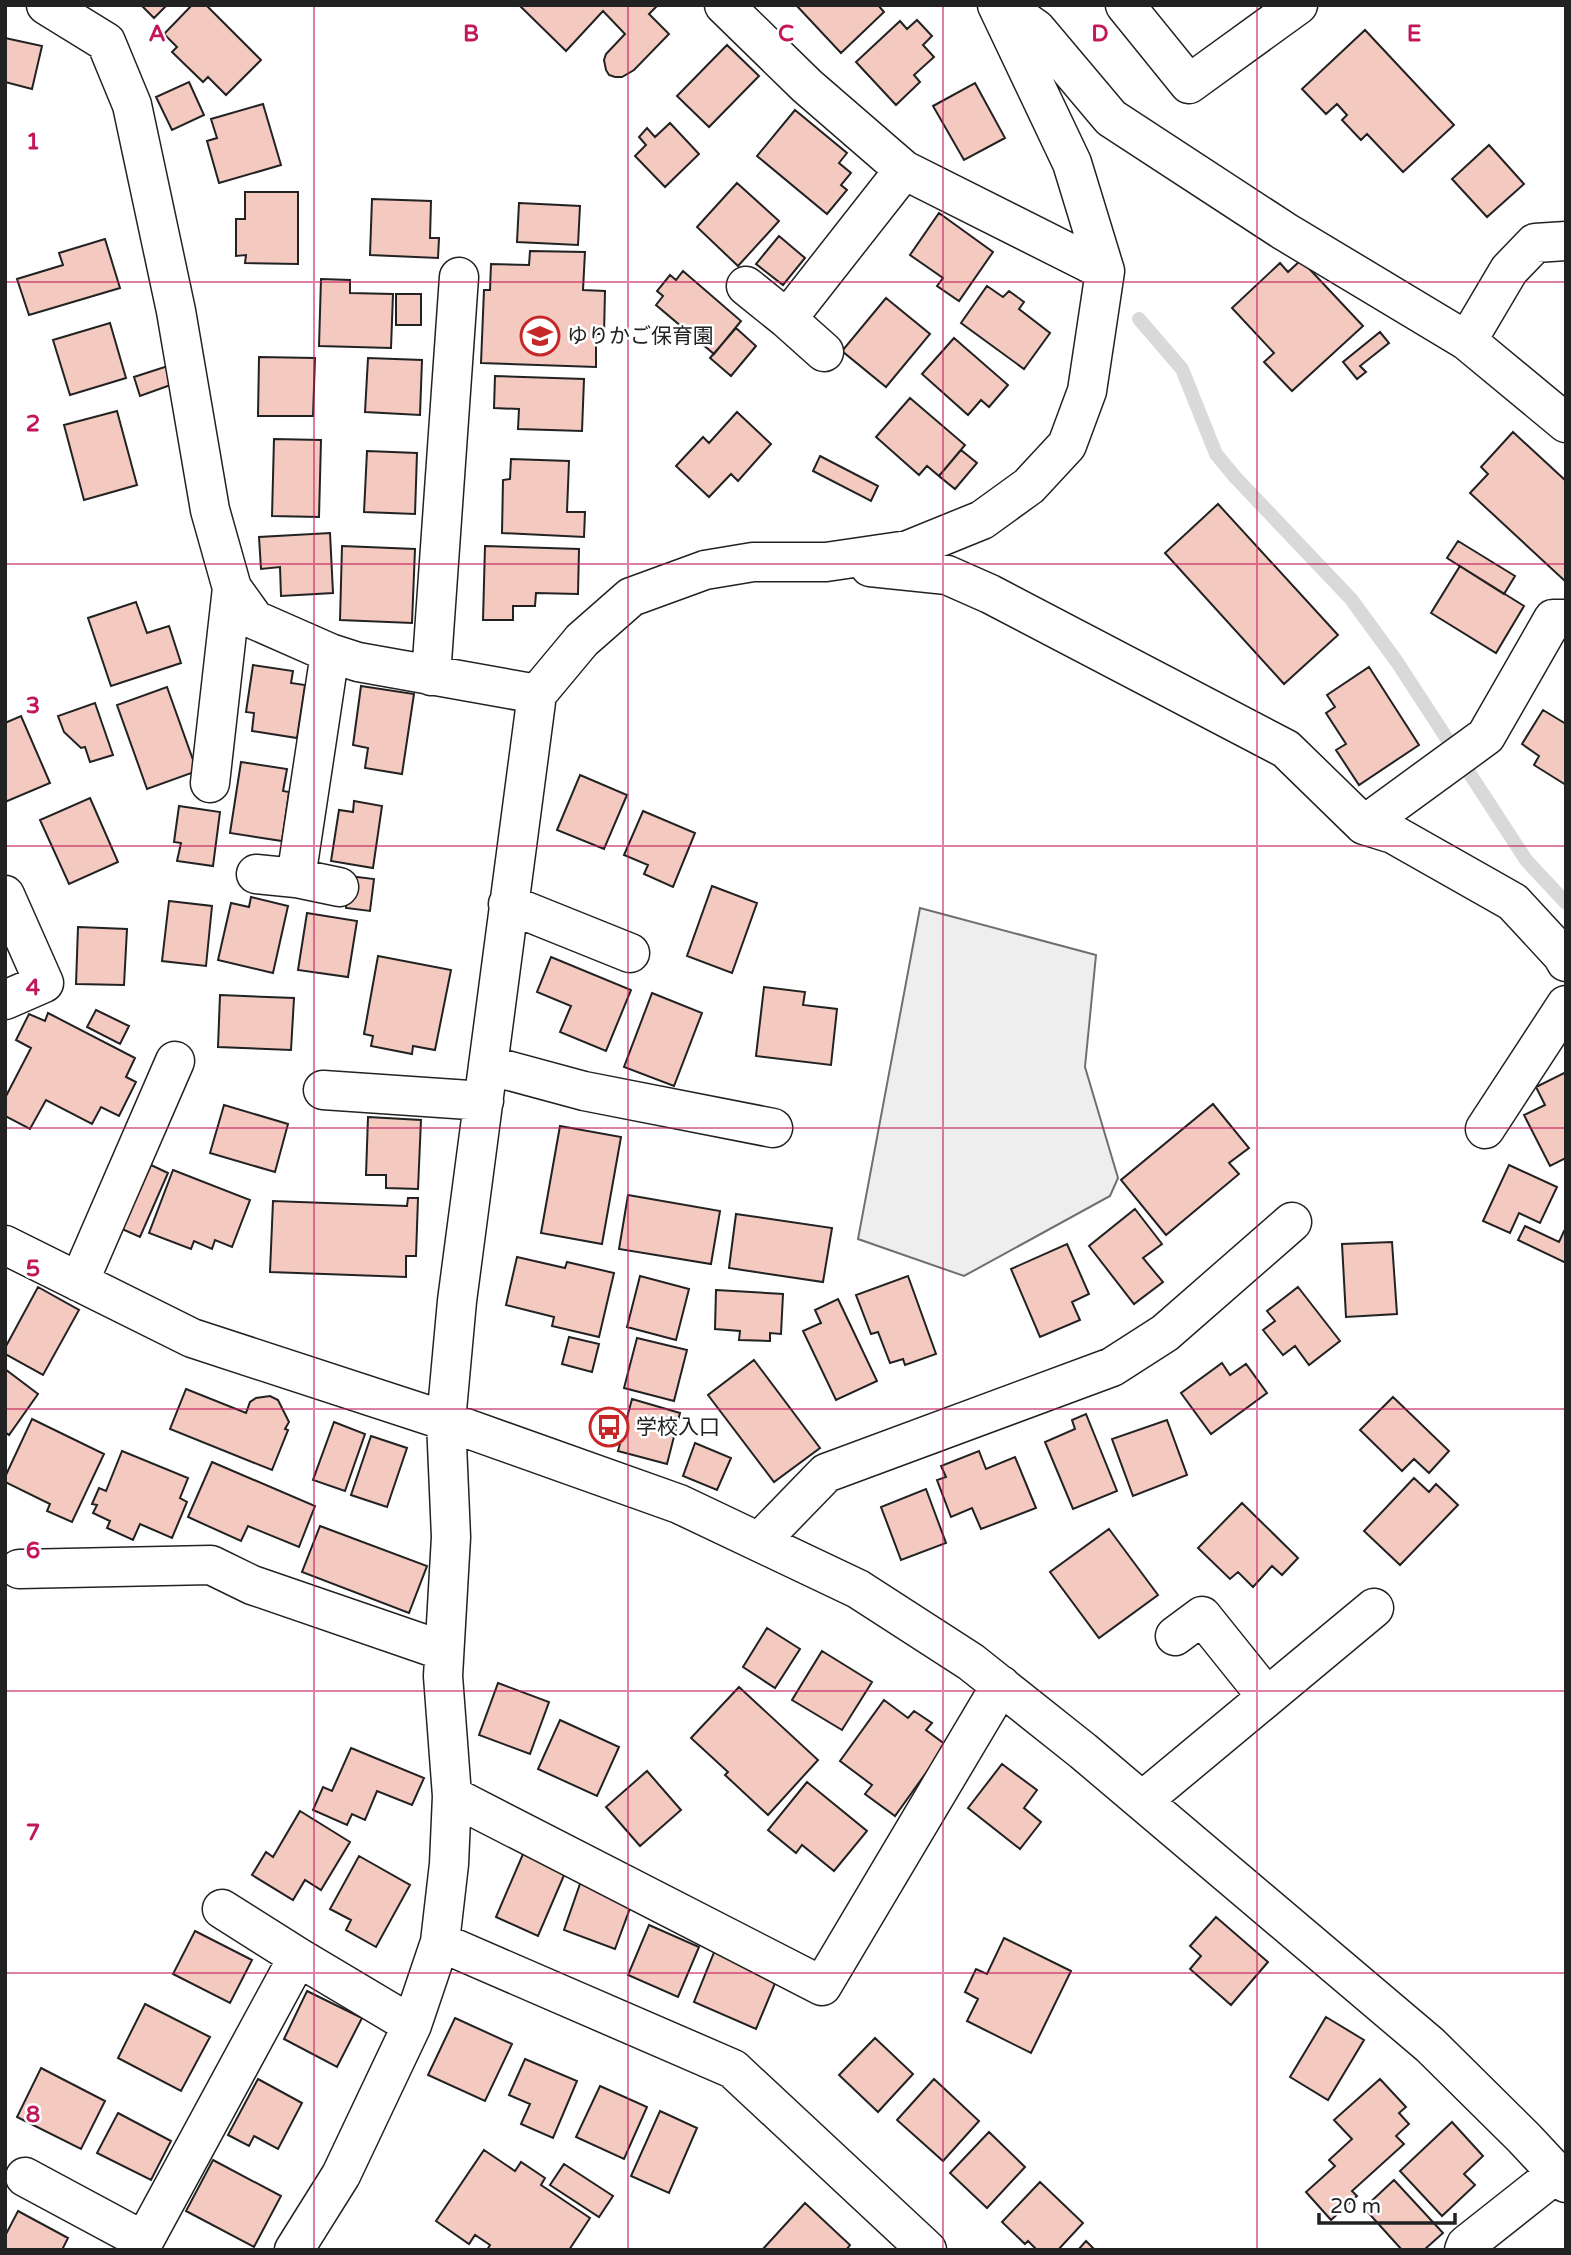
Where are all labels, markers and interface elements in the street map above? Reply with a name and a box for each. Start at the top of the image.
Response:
text: A [148,20,166,48]
text: B [463,20,479,48]
text: C [778,20,794,48]
text: D [1091,20,1109,48]
text: E [1407,20,1421,48]
text: 1 [26,128,40,156]
school or university icon: ゆりかご保育園 [519,315,561,357]
place label: ゆりかご保育園 [567,324,714,349]
text: 2 [26,410,40,438]
text: 3 [26,692,40,720]
text: 4 [26,974,41,1002]
text: 5 [26,1255,40,1283]
bus stop icon: 学校入口 [588,1406,630,1448]
place label: 学校入口 [636,1415,720,1440]
text: 6 [26,1537,40,1565]
text: 7 [26,1819,40,1847]
text: 8 [26,2101,40,2129]
scale bar [1319,2182,1456,2226]
text: 20 m [1330,2194,1381,2219]

